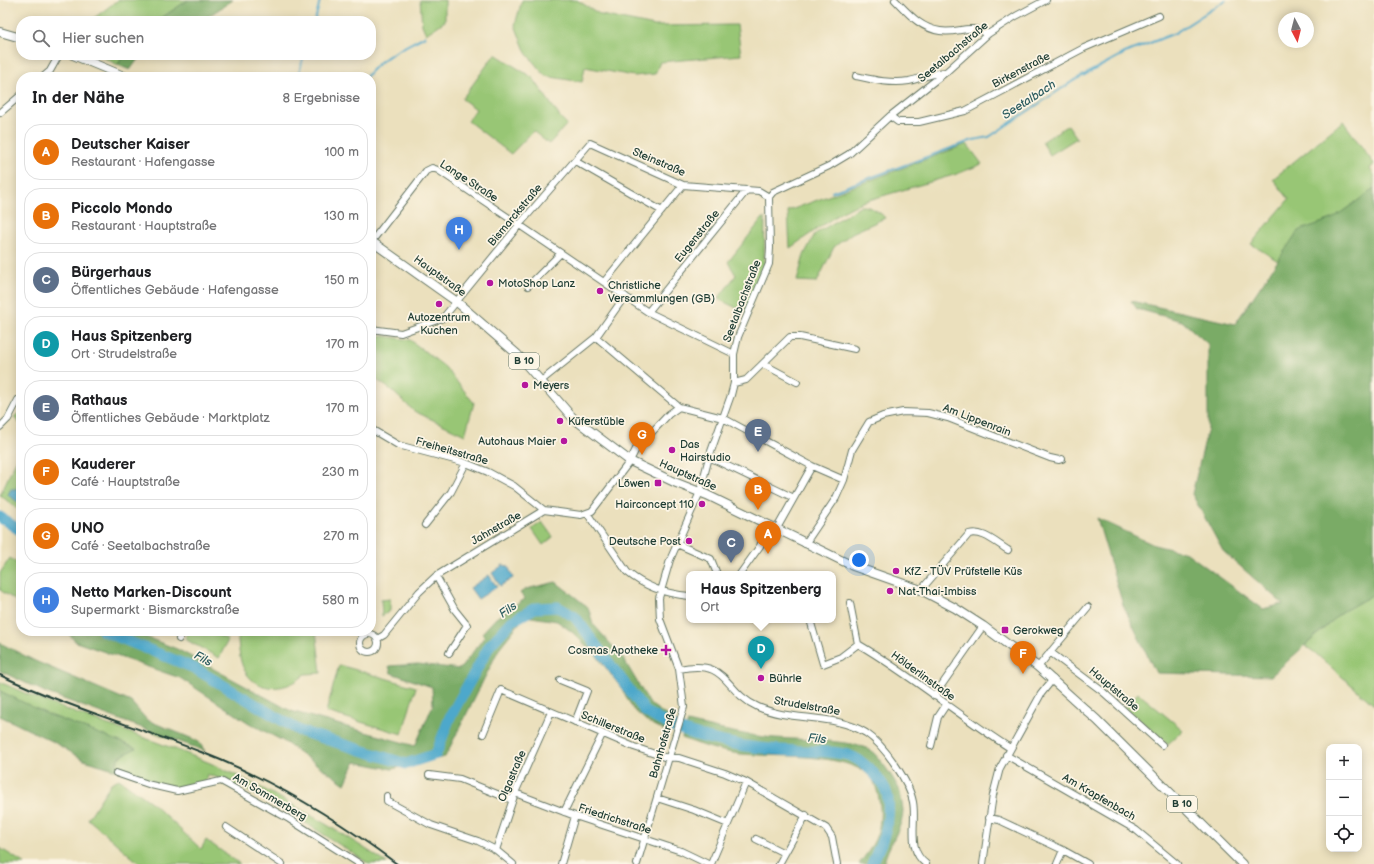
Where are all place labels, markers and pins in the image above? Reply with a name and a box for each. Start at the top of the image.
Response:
pin: H [446,217,472,250]
place label: MotoShop Lanz [498,277,576,290]
marker: MotoShop Lanz [485,278,495,288]
place label: Christliche Versammlungen (GB) [608,279,715,305]
marker: Christliche Versammlungen (GB) [595,286,605,296]
marker: Autozentrum Kuchen [434,299,444,309]
place label: Autozentrum Kuchen [408,311,470,337]
place label: Meyers [533,379,570,392]
marker: Meyers [520,380,530,390]
place label: Küferstüble [568,415,625,428]
marker: Küferstüble [555,416,565,426]
pin: E [745,419,771,452]
pin: G [629,422,655,455]
place label: Autohaus Maier [478,435,557,448]
marker: Autohaus Maier [559,436,569,446]
place label: Das Hairstudio [680,438,731,464]
marker: Das Hairstudio [667,445,677,455]
place label: Löwen [618,477,650,490]
pin: B [745,477,771,510]
marker: Löwen [653,478,663,488]
place label: Hairconcept 110 [615,498,695,511]
marker: Hairconcept 110 [697,499,707,509]
pin: A [755,521,781,554]
pin: C [718,530,744,563]
place label: Deutsche Post [609,535,682,548]
marker: Deutsche Post [684,536,694,546]
place label: KfZ - TÜV Prüfstelle Küs [904,564,1023,578]
marker: KfZ - TÜV Prüfstelle Küs [891,566,901,576]
place label: Nat-Thai-Imbiss [898,585,977,598]
marker: Nat-Thai-Imbiss [885,586,895,596]
place label: Gerokweg [1013,624,1063,637]
marker: Gerokweg [1000,625,1010,635]
pin: D [748,636,774,669]
pin: F [1010,641,1036,674]
place label: Cosmas Apotheke [568,644,658,657]
marker: Cosmas Apotheke [661,645,671,655]
place label: Bührle [769,672,802,685]
marker: Bührle [756,673,766,683]

